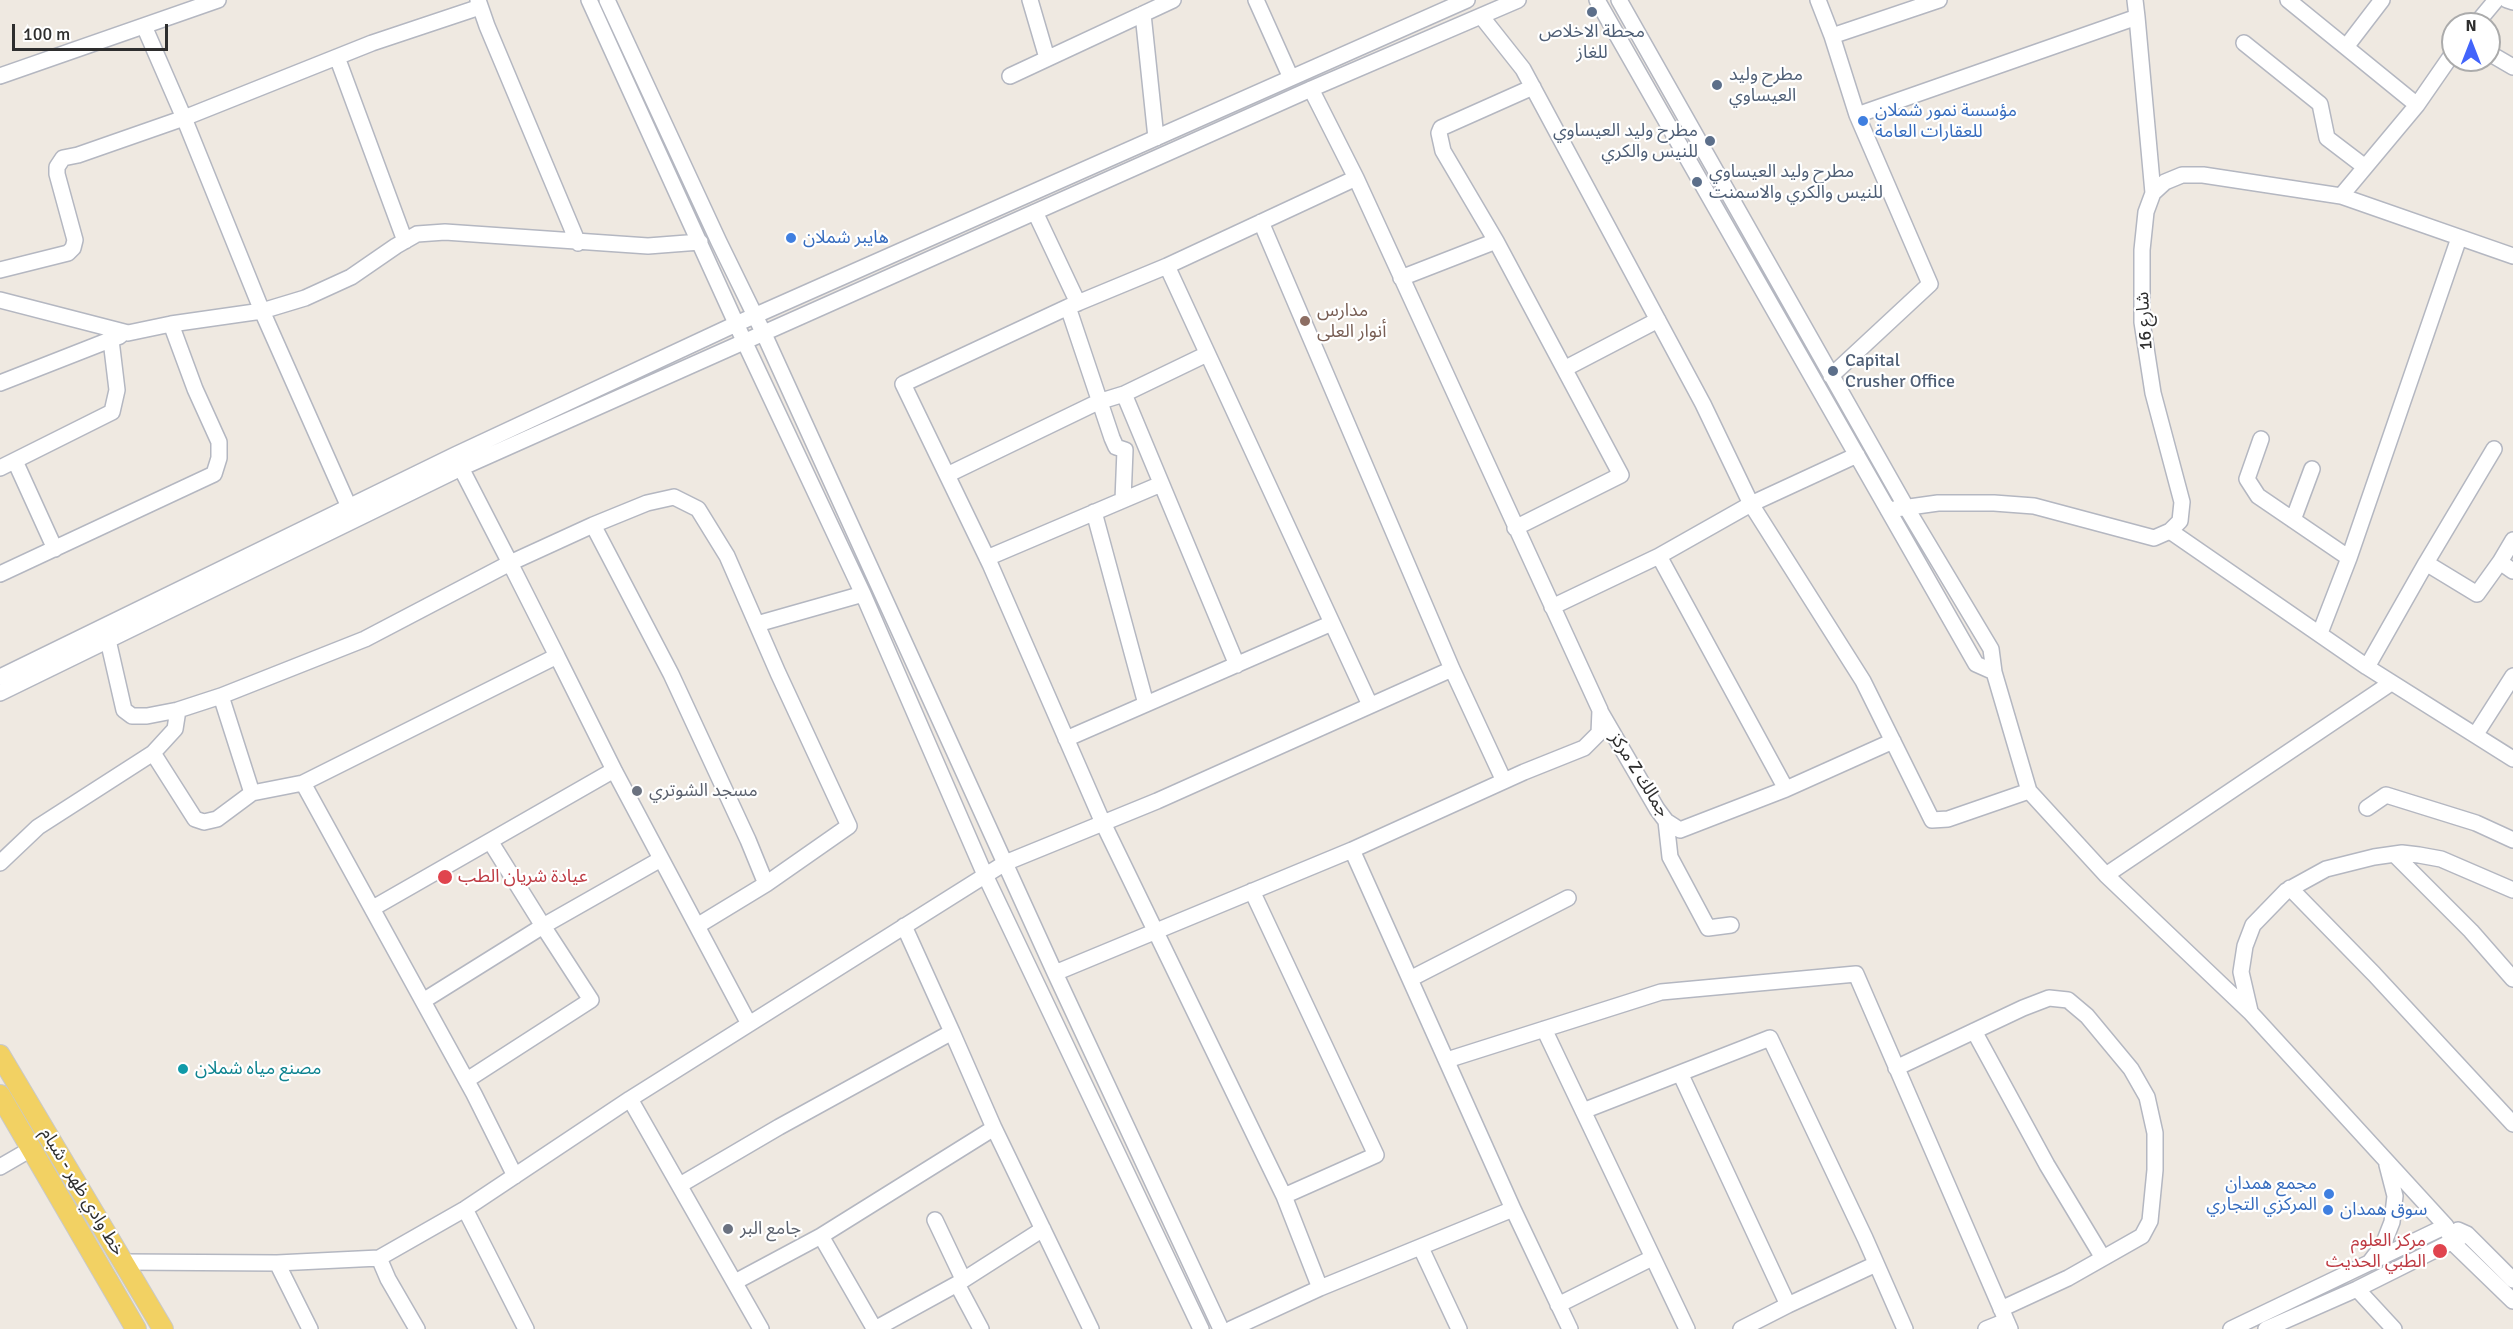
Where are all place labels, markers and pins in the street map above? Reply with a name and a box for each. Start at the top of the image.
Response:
marker: محطة الاخلاص للغاز [1585,5,1599,19]
place label: محطة الاخلاص للغاز [1539,21,1645,63]
place label: مطرح وليد العيساوي [1729,64,1803,106]
marker: مطرح وليد العيساوي [1710,78,1724,92]
place label: مؤسسة نمور شملان للعقارات العامة [1875,100,2017,142]
marker: مؤسسة نمور شملان للعقارات العامة [1856,114,1870,128]
place label: مطرح وليد العيساوي للنيس والكري [1553,120,1698,162]
marker: مطرح وليد العيساوي للنيس والكري [1703,134,1717,148]
place label: مطرح وليد العيساوي للنيس والكري والاسمنت [1709,161,1883,204]
marker: مطرح وليد العيساوي للنيس والكري والاسمنت [1690,175,1704,189]
place label: هايبر شملان [803,227,889,249]
marker: هايبر شملان [784,231,798,245]
place label: مدارس أنوار العلى [1317,300,1386,342]
marker: مدارس أنوار العلى [1298,314,1312,328]
place label: Capital Crusher Office [1845,350,1955,392]
marker: Capital Crusher Office [1826,364,1840,378]
place label: مسجد الشوتري [649,780,758,802]
marker: مسجد الشوتري [630,784,644,798]
place label: عيادة شريان الطب [458,866,588,888]
marker: عيادة شريان الطب [436,868,454,886]
place label: مصنع مياه شملان [195,1058,322,1080]
marker: مصنع مياه شملان [176,1062,190,1076]
place label: مجمع همدان المركزي التجاري [2206,1173,2317,1216]
marker: مجمع همدان المركزي التجاري [2322,1187,2336,1201]
place label: سوق همدان [2340,1199,2427,1221]
marker: سوق همدان [2321,1203,2335,1217]
place label: جامع البر [740,1218,801,1240]
marker: جامع البر [721,1222,735,1236]
place label: مركز العلوم الطبي الحديث [2326,1230,2426,1272]
marker: مركز العلوم الطبي الحديث [2431,1242,2449,1260]

